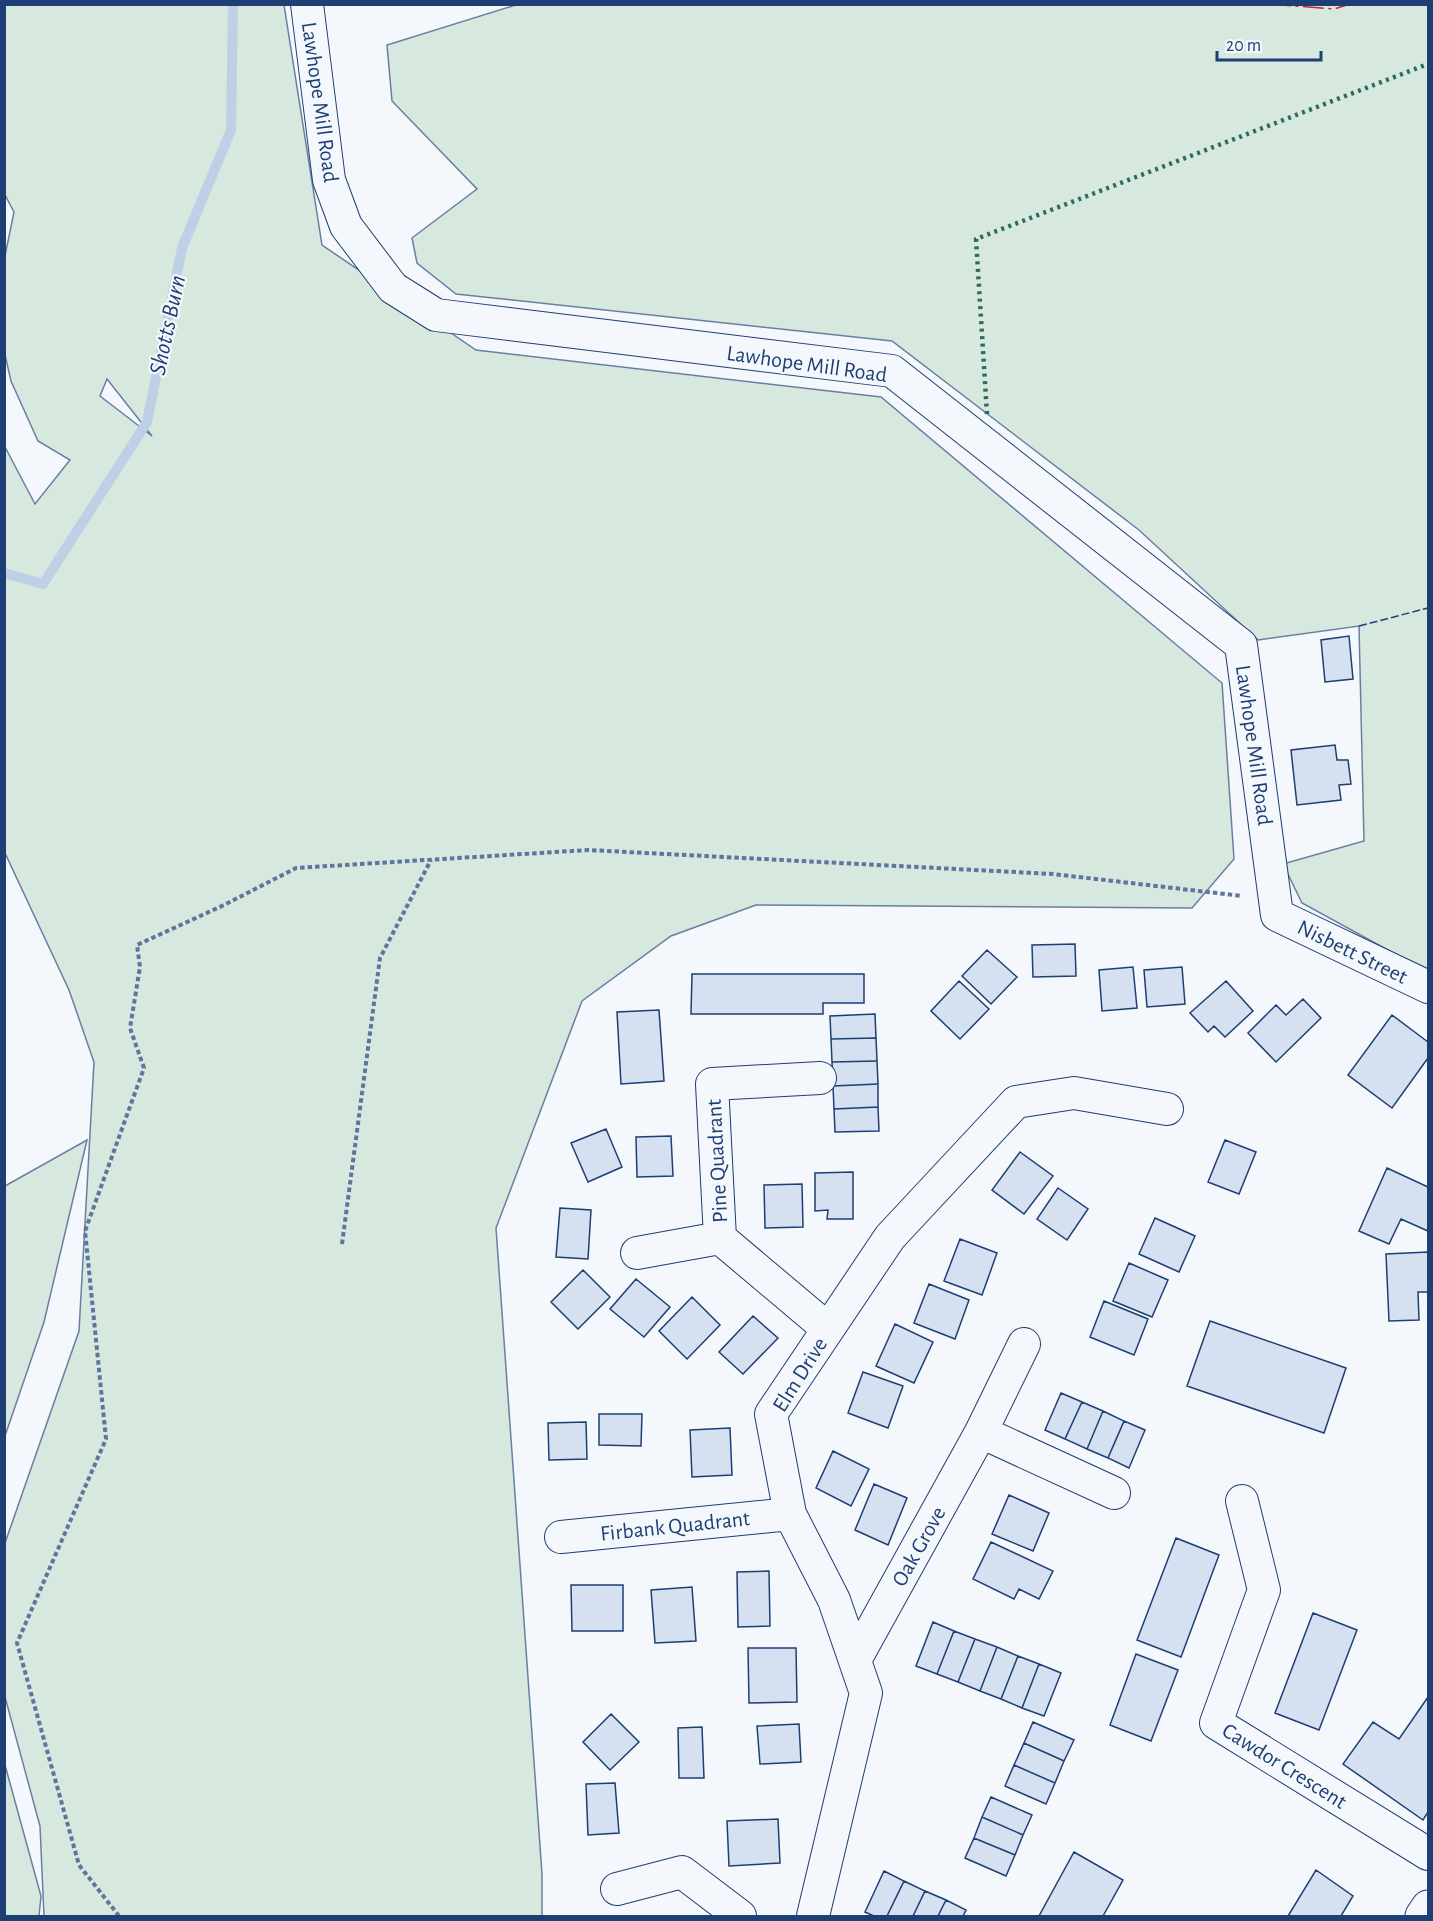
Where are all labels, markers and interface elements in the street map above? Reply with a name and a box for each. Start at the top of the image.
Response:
street label: Lawhope Mill Road [298,20,342,184]
scale bar [1217,24,1320,62]
text: 20 m [1226,37,1261,55]
water label: Shotts Burn [146,273,190,377]
street label: Lawhope Mill Road [725,342,889,386]
street label: Lawhope Mill Road [1232,663,1276,827]
street label: Nisbett Street [1294,916,1411,988]
street label: Pine Quadrant [703,1099,731,1223]
street label: Elm Drive [769,1334,831,1416]
street label: Oak Grove [888,1503,950,1590]
street label: Firbank Quadrant [599,1507,751,1545]
street label: Cawdor Crescent [1218,1719,1350,1813]

